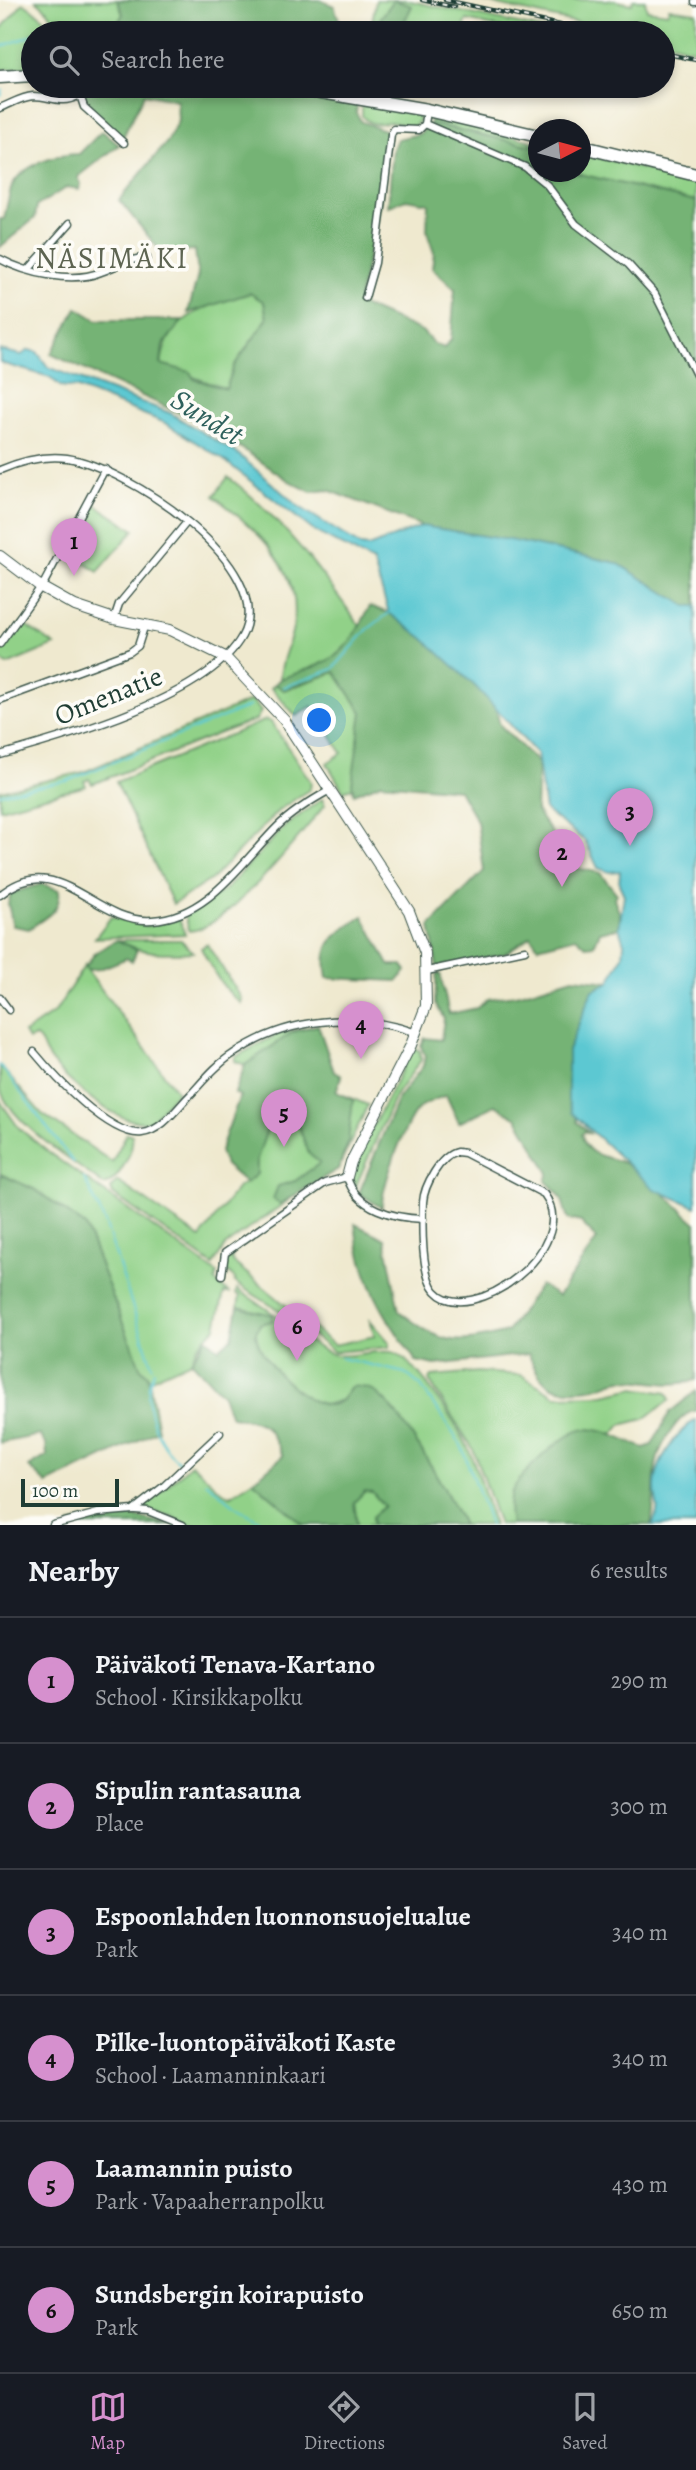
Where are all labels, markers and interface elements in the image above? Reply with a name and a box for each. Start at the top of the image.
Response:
search box [21,21,675,98]
icon: search [45,41,83,79]
text: Search here [101,42,225,77]
north arrow [528,119,591,182]
district label: NÄSIMÄKI [35,238,189,278]
water label: Sundet [163,379,252,455]
pin: 1 [51,518,97,576]
street label: Omenatie [49,657,168,735]
your location [302,703,336,737]
pin: 3 [607,788,653,846]
pin: 2 [539,829,585,887]
pin: 4 [338,1001,384,1059]
pin: 5 [261,1089,307,1147]
pin: 6 [274,1303,320,1361]
scale bar [21,1476,119,1508]
text: 100 m [32,1478,78,1504]
text: Nearby [28,1551,119,1591]
text: 6 results [590,1555,668,1586]
text: Päiväkoti Tenava-Kartano [95,1647,375,1682]
text: 1 [47,1665,55,1696]
text: 290 m [611,1665,668,1696]
text: School · Kirsikkapolku [95,1682,303,1713]
text: Sipulin rantasauna [95,1773,301,1808]
text: 2 [45,1791,57,1822]
text: 300 m [610,1791,668,1822]
text: Place [95,1808,144,1839]
text: Espoonlahden luonnonsuojelualue [95,1899,471,1934]
text: 3 [46,1917,56,1948]
text: 340 m [612,1917,668,1948]
text: Park [95,1934,138,1965]
text: Pilke-luontopäiväkoti Kaste [95,2025,396,2060]
text: 4 [46,2043,56,2074]
text: 340 m [612,2043,668,2074]
text: School · Laamanninkaari [95,2060,326,2091]
text: Laamannin puisto [95,2151,293,2186]
text: 5 [46,2169,56,2200]
text: 430 m [612,2169,668,2200]
text: Park · Vapaaherranpolku [95,2186,325,2217]
text: Sundsbergin koirapuisto [95,2277,364,2312]
text: 6 [46,2295,56,2326]
text: 650 m [612,2295,668,2326]
text: Park [95,2312,138,2343]
tab: Map [89,2388,127,2456]
tab: Directions [304,2388,385,2456]
tab: Saved [562,2388,607,2456]

